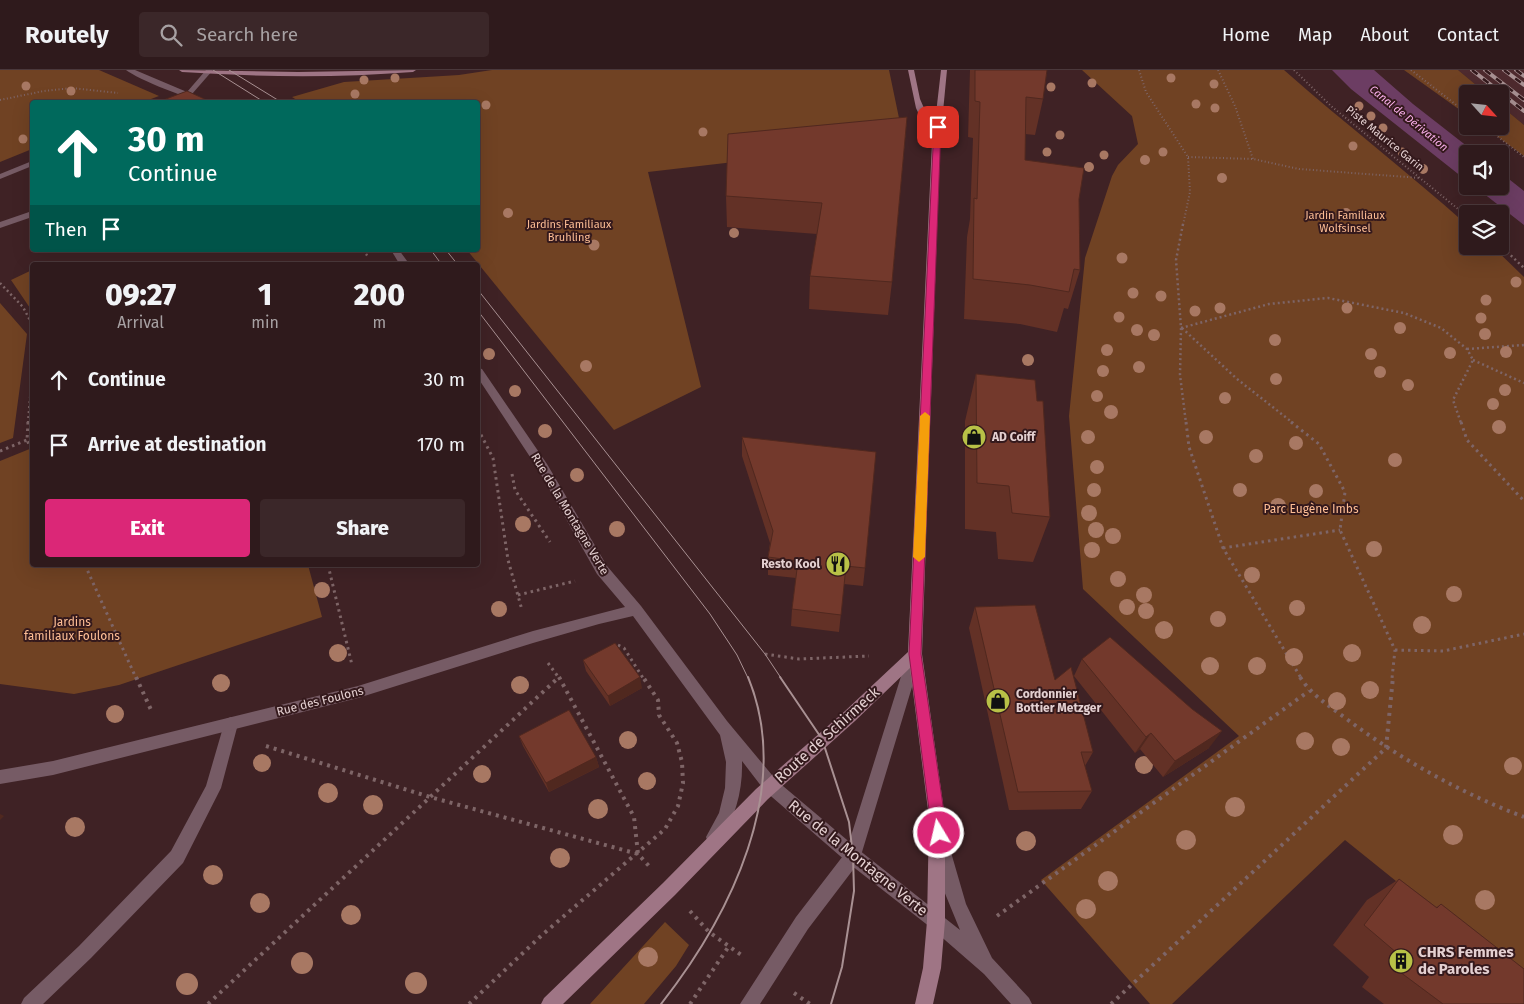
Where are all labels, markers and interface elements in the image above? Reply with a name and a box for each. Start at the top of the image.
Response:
search box [139,12,489,57]
text: Routely [25,21,109,49]
icon: search [157,21,185,49]
text: Search here [197,23,298,46]
text: Home [1222,24,1270,46]
text: Map [1298,24,1332,46]
text: About [1360,24,1409,46]
text: Contact [1437,24,1499,46]
water label: Canal de Dérivation [1367,83,1450,154]
north arrow [1459,85,1509,135]
map controls [1459,85,1509,255]
street label: Piste Maurice Garin [1343,103,1426,174]
pin [917,106,959,148]
icon: arrive [924,113,952,141]
text: 30 m [128,118,205,160]
icon: ahead [45,120,110,185]
button: sound [1459,145,1509,195]
text: Continue [128,160,217,187]
button: layers [1459,205,1509,255]
park label: Jardin Familiaux Wolfsinsel [1305,209,1385,235]
icon: arrive [97,215,125,243]
text: Then [45,218,87,241]
park label: Jardins Familiaux Bruhling [527,218,612,244]
text: 09:27 [105,277,176,313]
text: 1 [258,277,272,313]
text: 200 [354,277,405,313]
text: Arrival [117,313,164,332]
text: min [251,313,279,332]
text: m [373,313,386,332]
icon: ahead [45,366,73,394]
text: Continue [88,368,166,391]
text: 30 m [424,368,465,391]
shop icon: AD Coiff [961,424,987,450]
place label: AD Coiff [991,430,1037,444]
icon: arrive [45,431,73,459]
text: Arrive at destination [88,433,267,456]
text: 170 m [417,433,465,456]
street label: Rue de la Montagne Verte [528,451,612,577]
button: Exit [45,499,250,557]
button: Share [260,499,465,557]
park label: Parc Eugène Imbs [1263,502,1359,516]
restaurant icon: Resto Kool [825,551,851,577]
place label: Resto Kool [761,557,820,571]
park label: Jardins familiaux Foulons [24,615,120,643]
street label: Rue des Foulons [275,683,365,719]
street label: Route de Schirmeck [771,683,883,787]
place label: Cordonnier Bottier Metzger [1016,687,1101,715]
shop icon: Cordonnier Bottier Metzger [985,688,1011,714]
street label: Rue de la Montagne Verte [785,796,931,920]
position arrow [912,806,964,858]
place label: CHRS Femmes de Paroles [1418,943,1514,978]
building icon: CHRS Femmes de Paroles [1388,948,1414,974]

